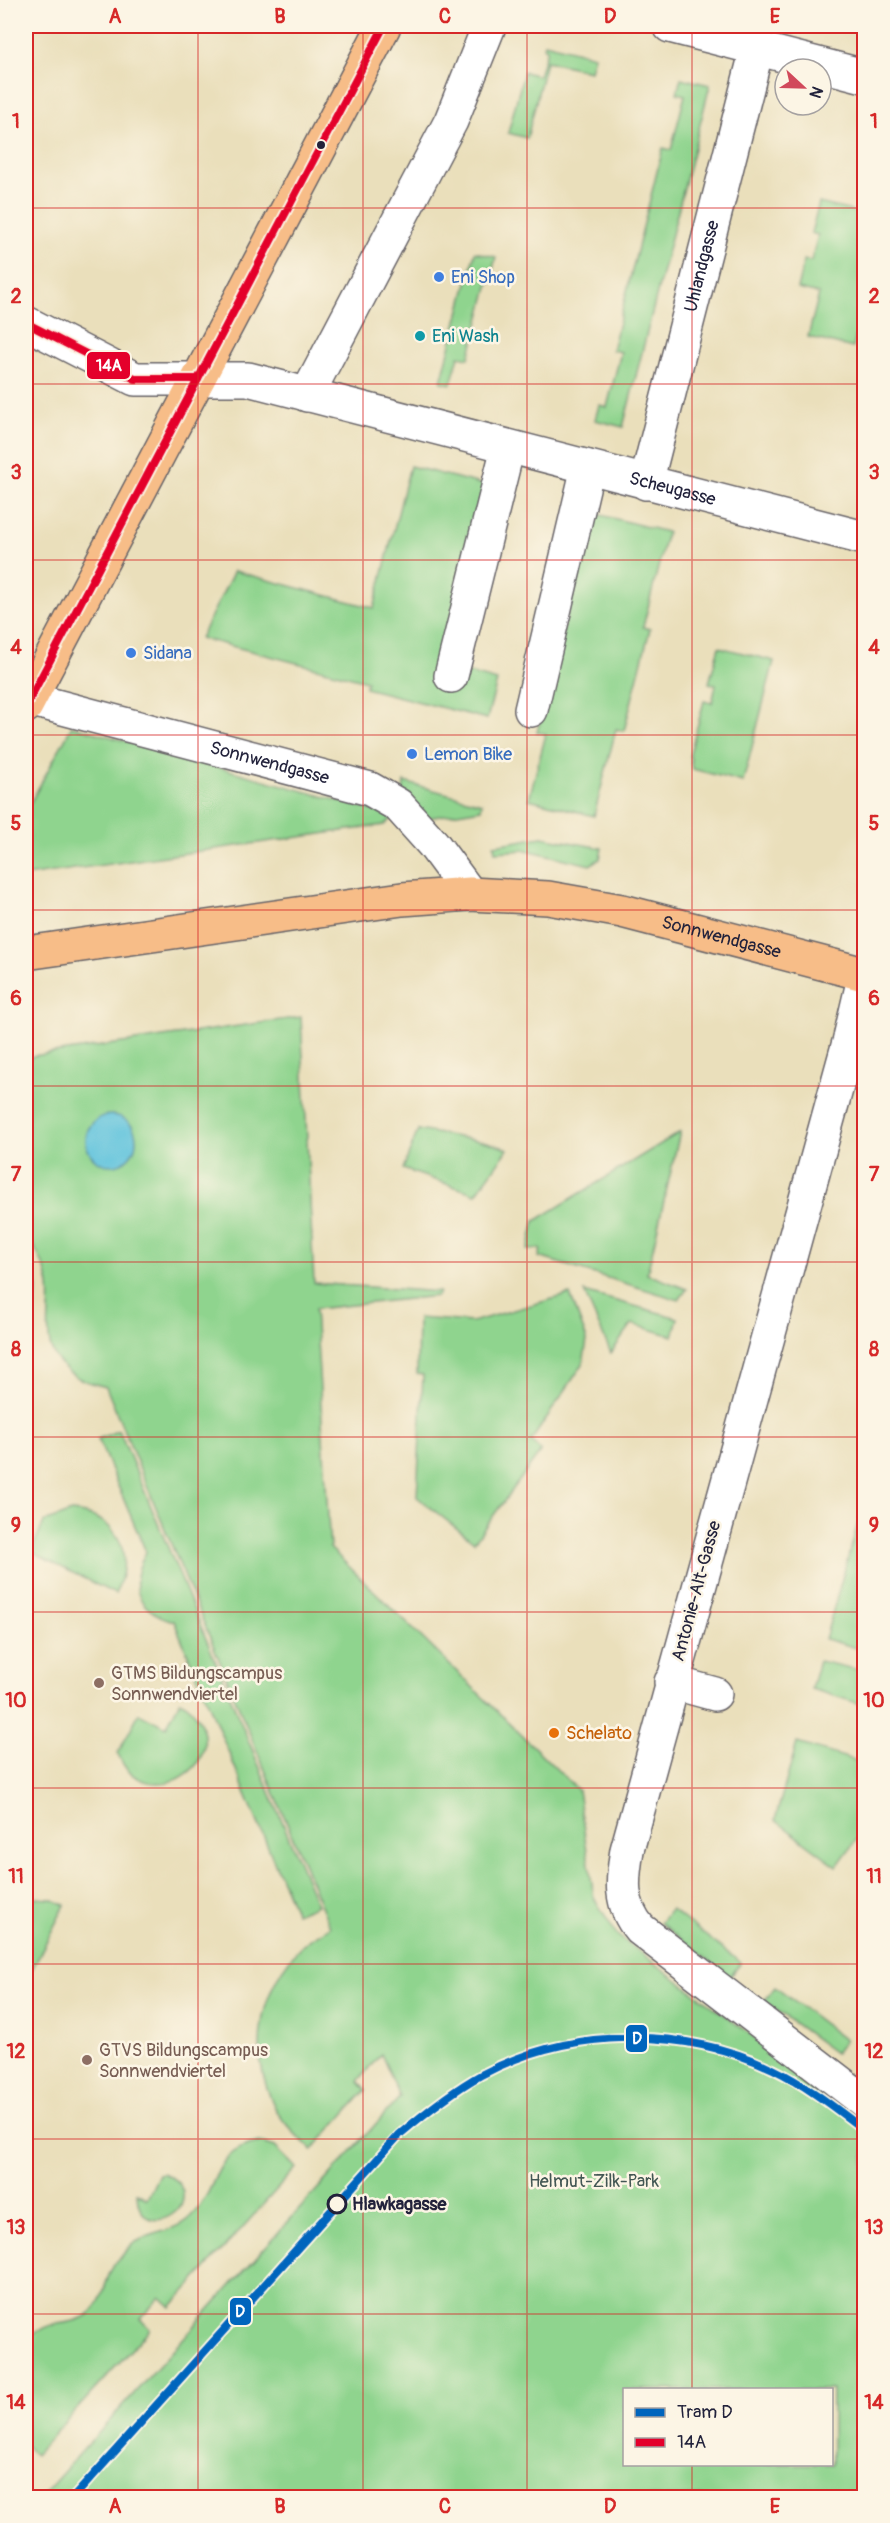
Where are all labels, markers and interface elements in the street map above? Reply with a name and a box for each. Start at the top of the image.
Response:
text: A [109,4,122,29]
text: B [274,4,286,29]
text: C [439,4,451,29]
text: D [604,4,617,29]
text: E [770,4,781,29]
north arrow [773,57,833,117]
text: N [805,83,827,101]
text: 1 [12,109,20,134]
text: 1 [870,109,878,134]
unlabelled marker [315,139,327,151]
street label: Uhlandgasse [679,218,725,314]
place label: Eni Shop [451,266,515,289]
marker: Eni Shop [432,270,446,284]
text: 2 [10,284,22,309]
text: 2 [868,284,880,309]
place label: Eni Wash [432,325,499,348]
marker: Eni Wash [413,329,427,343]
line badge: 14A [86,351,131,380]
text: 14A [96,356,123,376]
text: 3 [10,460,22,485]
text: 3 [868,460,880,485]
street label: Scheugasse [627,467,718,511]
text: 4 [10,635,22,660]
text: 4 [868,635,880,660]
place label: Sidana [143,642,192,665]
marker: Sidana [124,646,138,660]
street label: Sonnwendgasse [208,736,332,790]
place label: Lemon Bike [424,743,512,766]
marker: Lemon Bike [405,747,419,761]
text: 5 [11,811,22,836]
text: 5 [869,811,880,836]
street label: Sonnwendgasse [659,911,784,964]
text: 6 [10,986,22,1011]
text: 6 [868,986,880,1011]
text: 7 [11,1162,22,1187]
text: 7 [869,1162,880,1187]
text: 8 [11,1337,21,1362]
text: 8 [869,1337,879,1362]
text: 9 [11,1513,21,1538]
text: 9 [869,1513,879,1538]
street label: Antonie-Alt-Gasse [667,1518,726,1664]
place label: GTMS Bildungscampus Sonnwendviertel [111,1662,282,1706]
marker: GTMS Bildungscampus Sonnwendviertel [92,1676,106,1690]
text: 10 [5,1688,27,1713]
text: 10 [863,1688,885,1713]
place label: Schelato [566,1722,632,1745]
marker: Schelato [547,1726,561,1740]
text: 11 [8,1864,24,1889]
text: 11 [866,1864,882,1889]
line badge: D [625,2024,648,2053]
text: D [632,2029,642,2049]
text: 12 [7,2039,26,2064]
place label: GTVS Bildungscampus Sonnwendviertel [99,2039,268,2083]
text: 12 [865,2039,884,2064]
marker: GTVS Bildungscampus Sonnwendviertel [80,2053,94,2067]
park label: Helmut-Zilk-Park [529,2170,659,2193]
place label: Hlawkagasse [352,2193,448,2216]
marker: Hlawkagasse [327,2194,347,2214]
text: 13 [7,2215,25,2240]
text: 13 [865,2215,883,2240]
line badge: D [229,2297,252,2326]
text: D [235,2302,245,2322]
legend [623,2388,833,2466]
text: 14 [6,2390,26,2415]
text: 14 [864,2390,884,2415]
text: Tram D [677,2401,732,2424]
text: 14A [677,2431,706,2454]
text: A [109,2494,122,2519]
text: B [274,2494,286,2519]
text: C [439,2494,451,2519]
text: D [604,2494,617,2519]
text: E [770,2494,781,2519]

